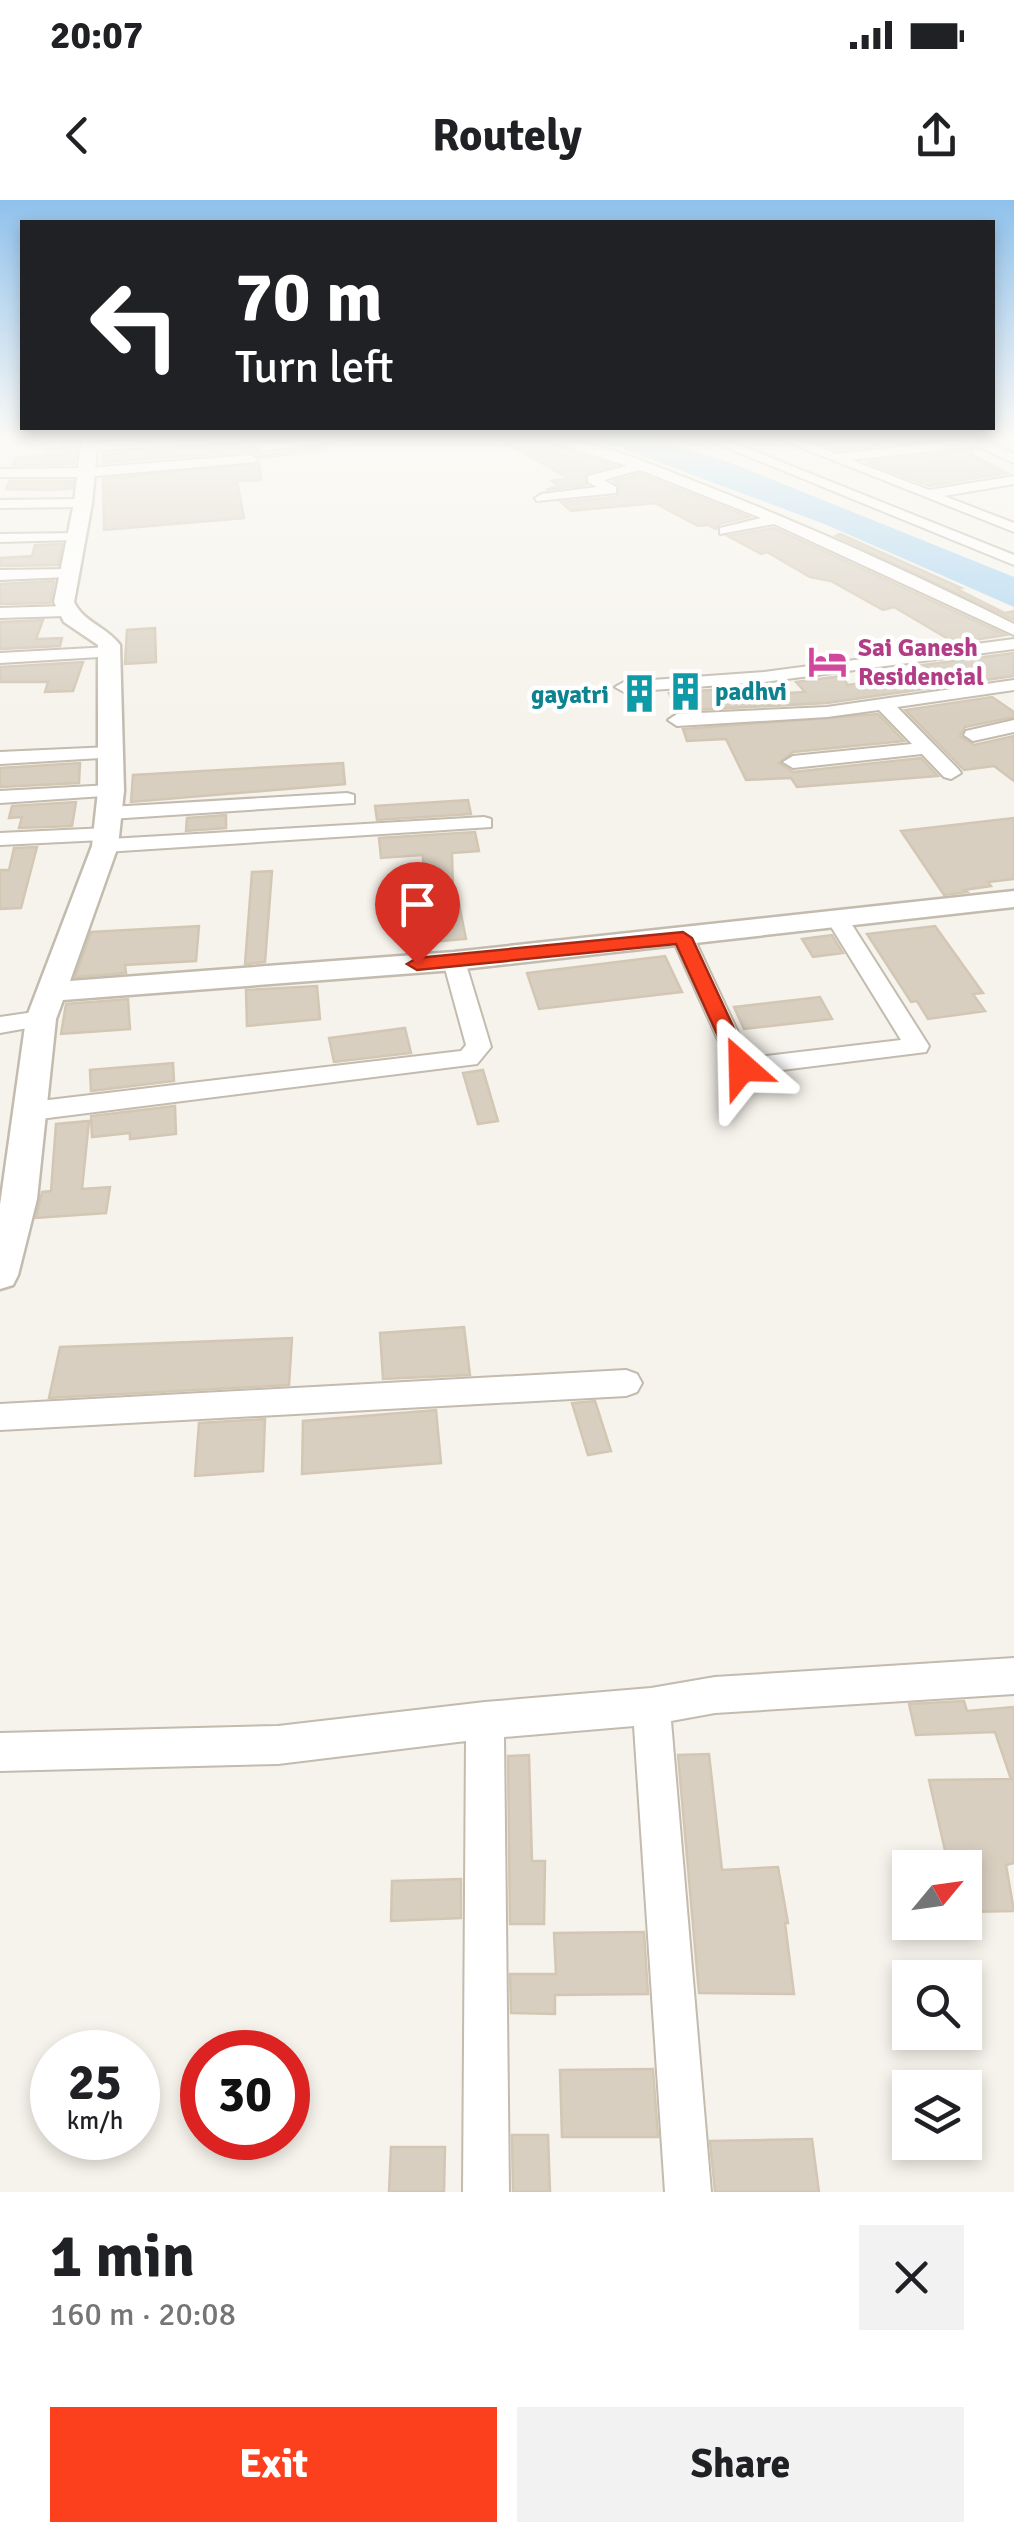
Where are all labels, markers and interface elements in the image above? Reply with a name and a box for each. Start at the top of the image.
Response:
text: 20:07 [50,12,143,59]
icon: back [50,108,105,163]
text: Routely [432,108,582,163]
icon: share [909,108,964,163]
text: 70 m [235,254,383,340]
icon: left [70,260,200,390]
text: Turn left [235,340,394,395]
place label: Sai Ganesh Residencial [858,632,984,692]
hotel icon: Sai Ganesh Residencial [807,640,849,682]
building icon: padhvi [664,670,706,712]
building icon: gayatri [618,673,660,715]
place label: padhvi [715,676,787,707]
place label: gayatri [531,679,609,710]
pin [375,862,460,965]
icon: arrive [390,877,445,932]
position arrow [690,1015,794,1119]
north arrow [892,1850,982,1940]
map controls [892,1850,982,2160]
button: search [892,1960,982,2050]
speed limit sign: 30 [180,2030,310,2160]
text: 25 [68,2052,122,2114]
button: layers [892,2070,982,2160]
text: km/h [67,2105,123,2136]
text: 1 min [50,2220,195,2294]
button: close [859,2225,964,2330]
text: 160 m · 20:08 [50,2295,236,2334]
button: Exit [50,2407,497,2522]
button: Share [517,2407,964,2522]

